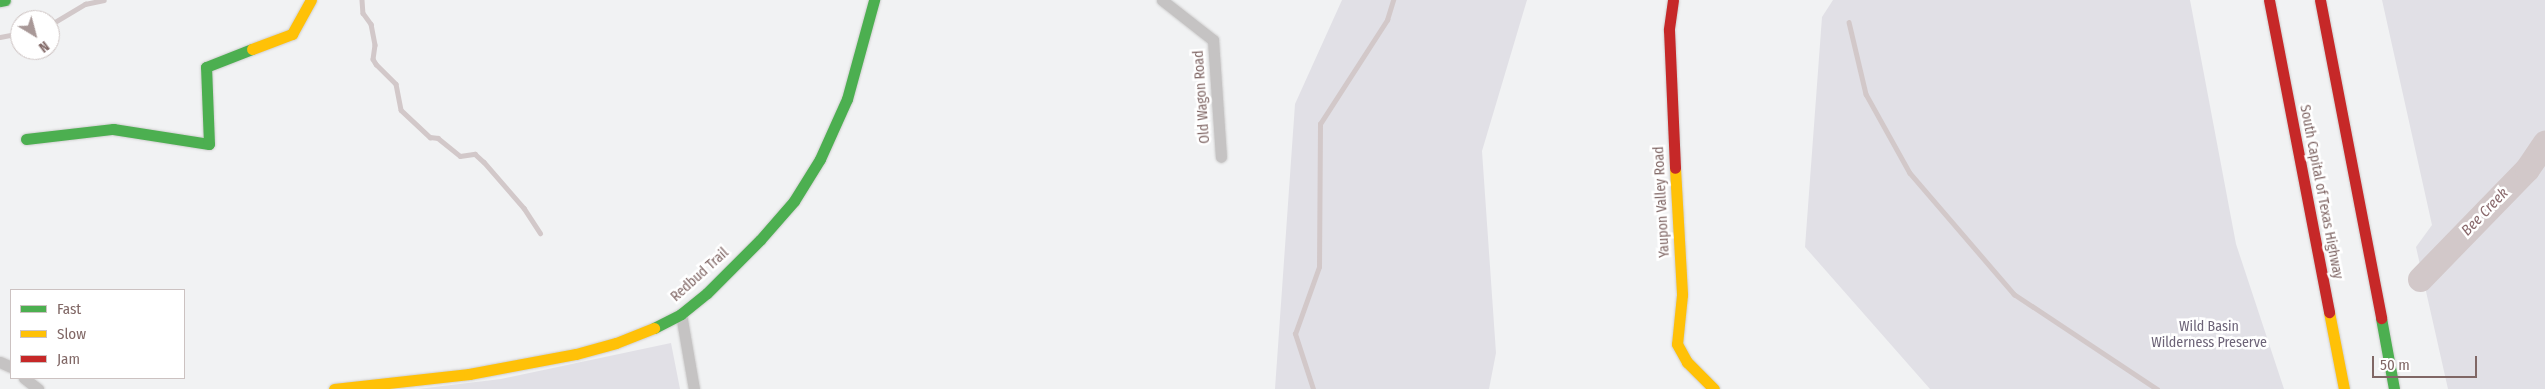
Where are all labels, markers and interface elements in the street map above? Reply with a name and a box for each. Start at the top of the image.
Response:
north arrow [10,10,60,60]
text: N [35,37,52,56]
street label: Old Wagon Road [1190,50,1214,144]
street label: South Capital of Texas Highway [2296,103,2346,281]
street label: Yaupon Valley Road [1651,146,1673,258]
water label: Bee Creek [2458,184,2512,240]
street label: Redbud Trail [668,245,732,305]
legend [10,289,185,379]
text: Fast [57,300,81,318]
park label: Wild Basin Wilderness Preserve [2151,319,2267,352]
text: Slow [57,325,86,343]
scale bar [2375,346,2480,378]
text: Jam [57,350,80,368]
text: 50 m [2380,356,2410,374]

